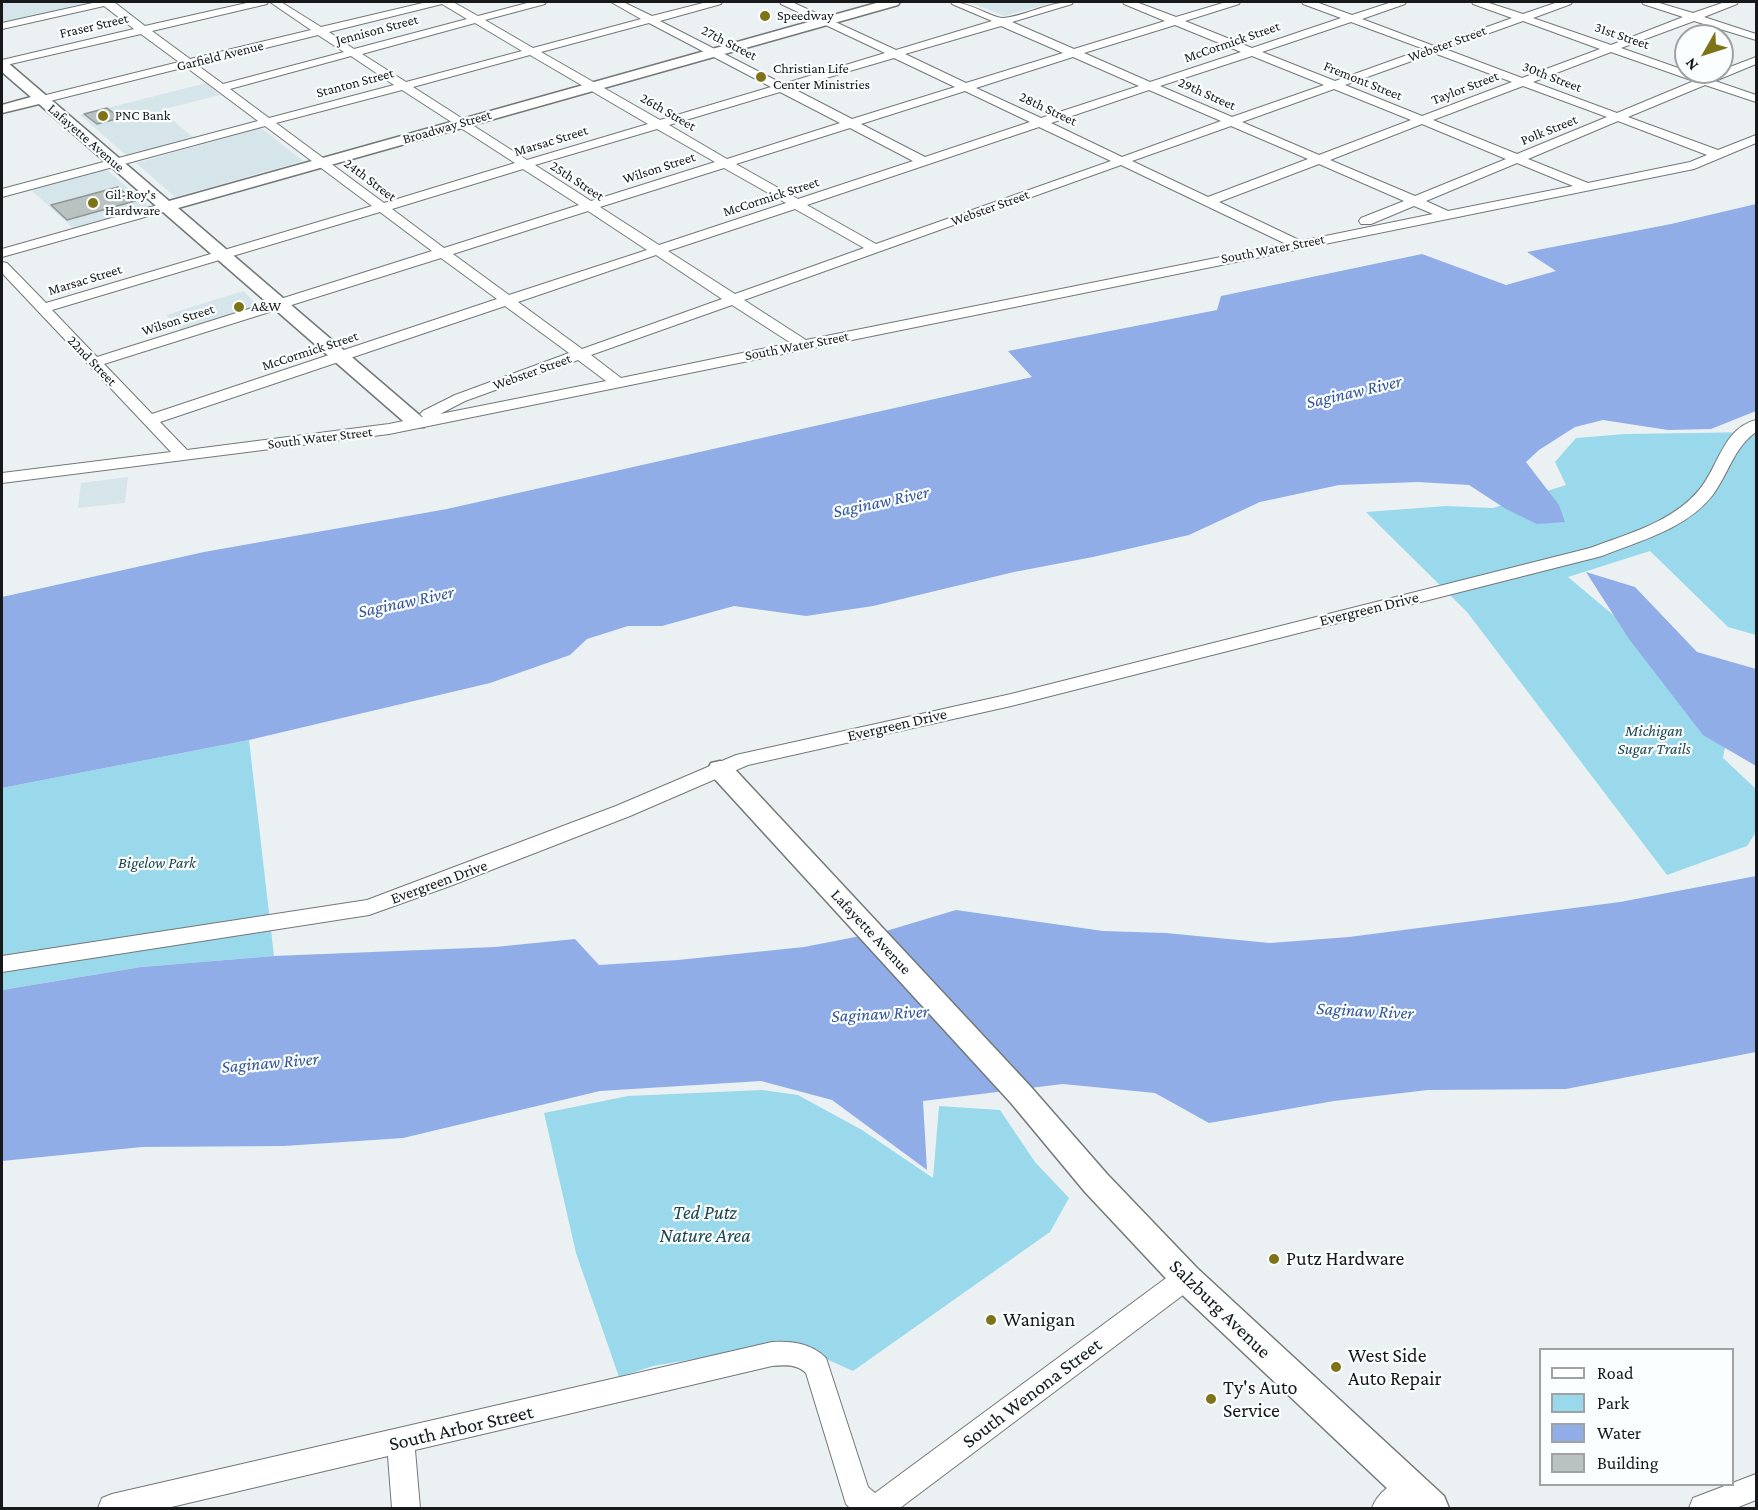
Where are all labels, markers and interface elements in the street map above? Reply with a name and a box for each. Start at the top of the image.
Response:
place label: Speedway [777,8,834,24]
marker: Speedway [758,9,772,23]
street label: Fraser Street [58,10,130,42]
street label: Jennison Street [334,11,420,49]
street label: McCormick Street [1182,18,1282,66]
street label: 31st Street [1592,19,1652,53]
street label: 27th Street [698,22,760,64]
street label: Webster Street [1406,22,1488,66]
north arrow [1674,24,1734,84]
street label: Garfield Avenue [175,37,265,75]
text: N [1681,55,1701,74]
street label: Fremont Street [1321,58,1405,104]
street label: 30th Street [1520,58,1584,96]
place label: Christian Life Center Ministries [773,61,870,94]
street label: Stanton Street [314,65,396,101]
street label: Taylor Street [1429,67,1501,109]
marker: Christian Life Center Ministries [754,70,768,84]
street label: 29th Street [1176,74,1238,114]
street label: 28th Street [1016,88,1080,130]
street label: 26th Street [637,89,699,135]
street label: Lafayette Avenue [44,100,128,176]
street label: Broadway Street [401,106,493,148]
place label: PNC Bank [115,108,170,124]
marker: PNC Bank [96,109,110,123]
street label: Polk Street [1518,111,1580,149]
street label: Marsac Street [512,122,590,160]
street label: Wilson Street [621,148,697,188]
street label: 24th Street [340,155,400,205]
street label: 25th Street [547,157,607,205]
street label: McCormick Street [721,174,821,220]
street label: Webster Street [949,186,1031,230]
place label: Gil-Roy's Hardware [105,187,160,220]
marker: Gil-Roy's Hardware [86,196,100,210]
street label: South Water Street [1220,231,1326,267]
street label: Marsac Street [46,261,124,299]
place label: A&W [251,299,281,315]
street label: Wilson Street [140,300,216,340]
marker: A&W [232,300,246,314]
street label: McCormick Street [260,328,360,374]
street label: South Water Street [744,328,850,364]
street label: 22nd Street [64,332,120,390]
street label: Webster Street [491,350,573,394]
water label: Saginaw River [1304,371,1404,413]
street label: South Water Street [267,423,373,453]
water label: Saginaw River [831,481,931,523]
water label: Saginaw River [356,581,456,623]
street label: Evergreen Drive [1317,587,1421,631]
street label: Evergreen Drive [845,704,949,746]
park label: Michigan Sugar Trails [1617,721,1691,759]
park label: Bigelow Park [118,853,196,873]
street label: Evergreen Drive [388,856,490,908]
street label: Lafayette Avenue [827,885,915,979]
water label: Saginaw River [1316,998,1414,1024]
water label: Saginaw River [831,1001,929,1027]
water label: Saginaw River [221,1048,319,1078]
park label: Ted Putz Nature Area [659,1201,751,1248]
place label: Putz Hardware [1286,1247,1404,1271]
marker: Putz Hardware [1267,1252,1281,1266]
street label: Salzburg Avenue [1164,1254,1276,1364]
place label: Wanigan [1003,1308,1075,1332]
marker: Wanigan [984,1313,998,1327]
street label: South Wenona Street [957,1333,1107,1453]
place label: West Side Auto Repair [1348,1344,1442,1391]
legend [1539,1348,1734,1486]
marker: West Side Auto Repair [1329,1360,1343,1374]
text: Road [1597,1363,1634,1383]
place label: Ty's Auto Service [1223,1376,1297,1423]
marker: Ty's Auto Service [1204,1392,1218,1406]
text: Park [1597,1393,1629,1413]
street label: South Arbor Street [387,1400,535,1456]
text: Water [1597,1423,1641,1443]
text: Building [1597,1453,1658,1473]

